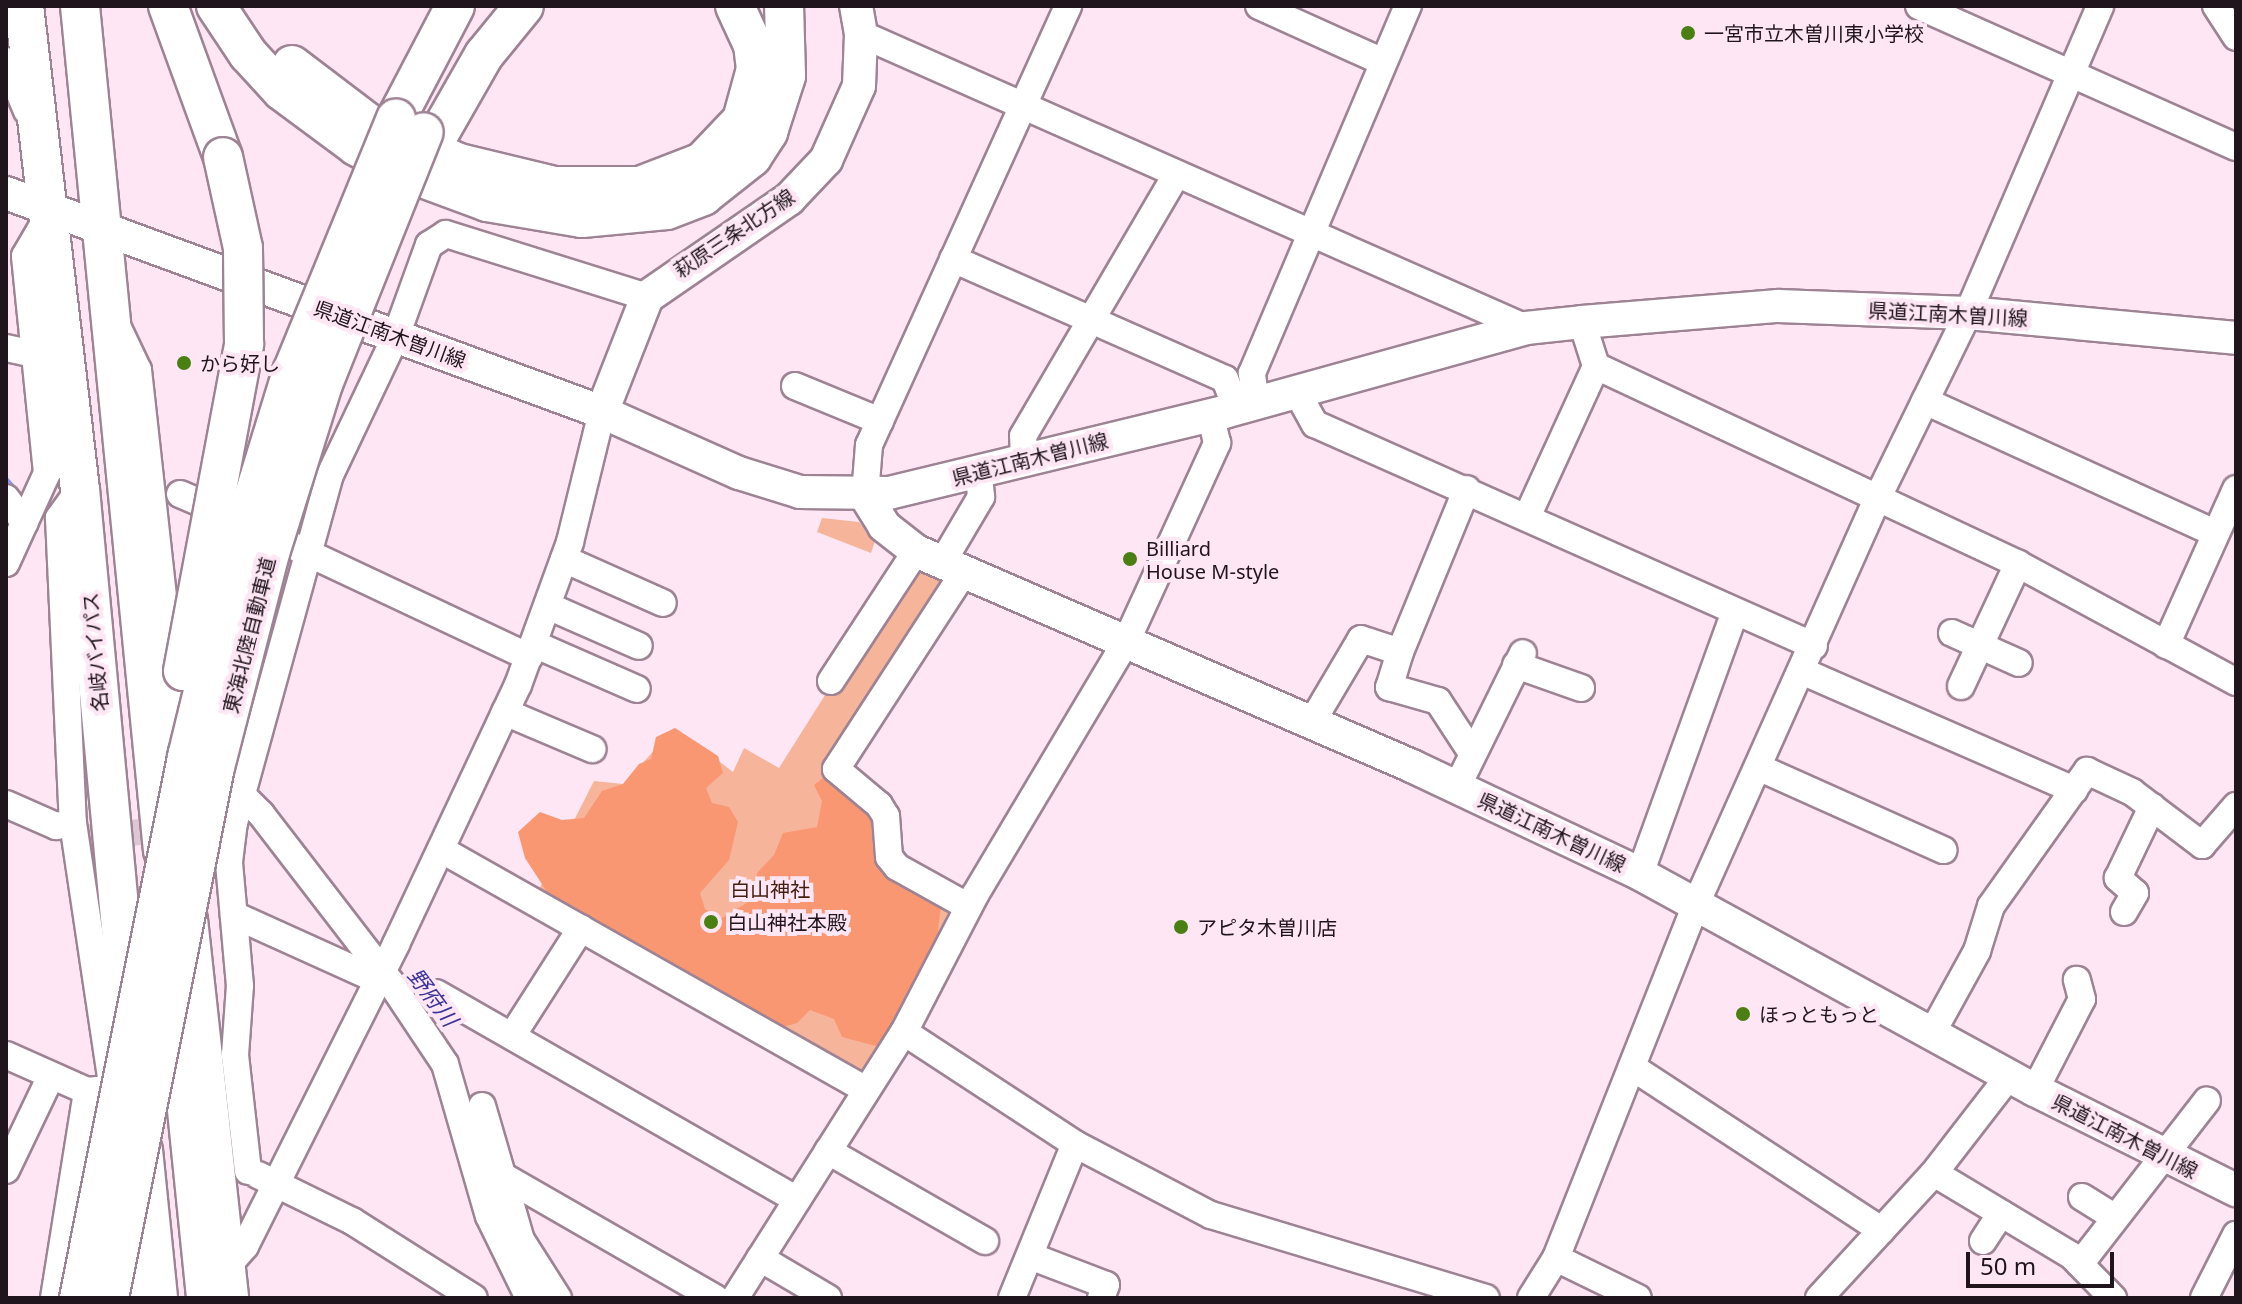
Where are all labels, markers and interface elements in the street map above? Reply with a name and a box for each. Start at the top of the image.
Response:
place label: 一宮市立木曽川東小学校 [1704,21,1924,45]
marker: 一宮市立木曽川東小学校 [1679,24,1697,42]
street label: 萩原三条北方線 [669,184,799,282]
street label: 県道江南木曽川線 [311,295,469,373]
street label: 県道江南木曽川線 [1867,298,2029,330]
place label: から好し [200,351,280,375]
marker: から好し [175,354,193,372]
street label: 県道江南木曽川線 [949,428,1111,490]
place label: Billiard House M-style [1146,536,1279,583]
marker: Billiard House M-style [1121,550,1139,568]
street label: 東海北陸自動車道 [218,554,280,716]
street label: 名岐バイパス [78,591,112,713]
street label: 県道江南木曽川線 [1474,787,1630,877]
park label: 白山神社 [730,877,810,901]
place label: 白山神社本殿 [727,910,847,934]
marker: 白山神社本殿 [702,913,720,931]
place label: アピタ木曽川店 [1197,915,1337,939]
marker: アピタ木曽川店 [1172,918,1190,936]
water label: 野府川 [403,963,463,1031]
place label: ほっともっと [1759,1002,1879,1026]
marker: ほっともっと [1734,1005,1752,1023]
street label: 県道江南木曽川線 [2048,1089,2202,1183]
scale bar [1970,1236,2118,1286]
text: 50 m [1980,1249,2036,1282]

